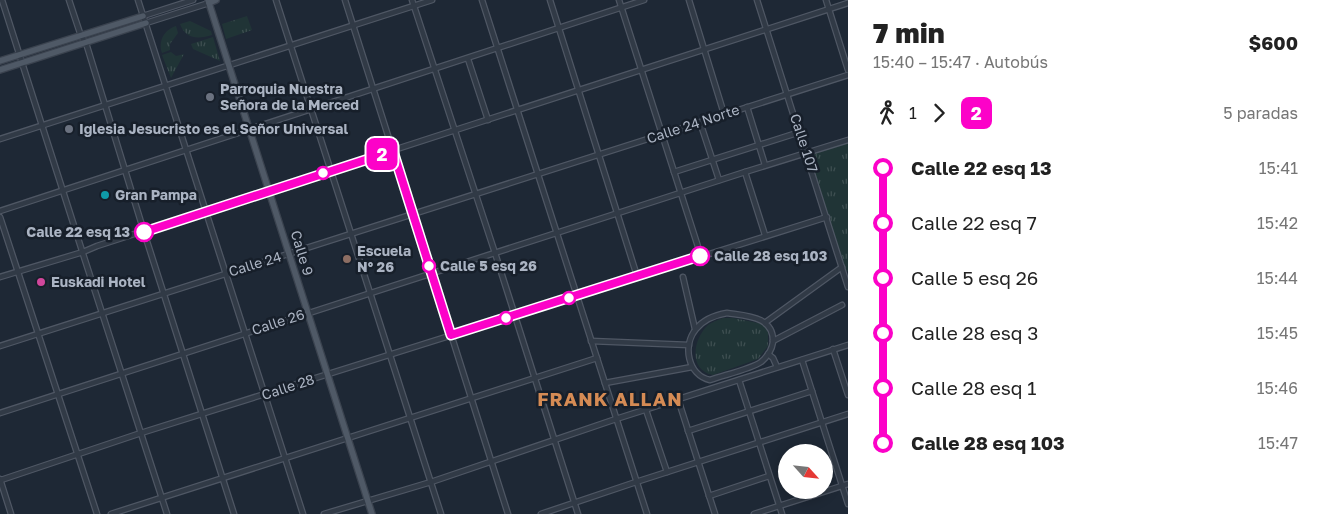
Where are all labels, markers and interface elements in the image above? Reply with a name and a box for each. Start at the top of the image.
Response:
text: 7 min [873,16,945,49]
text: $600 [1249,31,1298,54]
text: 15:40 – 15:47 · Autobús [873,52,1048,72]
place label: Parroquia Nuestra Señora de la Merced [220,80,359,113]
marker: Parroquia Nuestra Señora de la Merced [204,91,216,103]
icon: walk [873,99,901,127]
icon: forward [925,99,953,127]
street label: Calle 24 Norte [644,101,741,147]
text: 2 [971,102,982,124]
text: 1 [909,103,917,123]
text: 5 paradas [1223,103,1298,123]
street label: Calle 107 [787,111,822,174]
place label: Iglesia Jesucristo es el Señor Universal [79,120,348,137]
marker: Iglesia Jesucristo es el Señor Universal [63,123,75,135]
line badge: 2 [366,138,398,170]
text: 2 [377,143,387,165]
text: Calle 22 esq 13 [911,156,1052,179]
text: 15:41 [1259,158,1298,178]
unlabelled marker [316,166,330,180]
place label: Gran Pampa [115,186,197,203]
marker: Gran Pampa [99,189,111,201]
text: Calle 22 esq 7 [911,211,1037,234]
text: 15:42 [1257,213,1298,233]
marker: Calle 22 esq 13 [134,222,154,242]
place label: Calle 22 esq 13 [26,223,130,240]
street label: Calle 9 [288,228,317,277]
place label: Escuela N° 26 [357,242,411,275]
marker: Calle 28 esq 103 [690,246,710,266]
street label: Calle 24 [226,247,283,280]
place label: Calle 28 esq 103 [714,247,827,264]
marker: Escuela N° 26 [341,253,353,265]
place label: Calle 5 esq 26 [440,257,537,274]
marker: Calle 5 esq 26 [422,259,436,273]
text: Calle 5 esq 26 [911,266,1038,289]
text: 15:44 [1257,268,1298,288]
place label: Euskadi Hotel [51,273,146,290]
marker: Euskadi Hotel [35,276,47,288]
unlabelled marker [562,291,576,305]
street label: Calle 26 [249,305,306,338]
unlabelled marker [499,311,513,325]
text: Calle 28 esq 3 [911,321,1038,344]
text: 15:45 [1257,323,1298,343]
street label: Calle 28 [259,370,316,403]
text: Calle 28 esq 1 [911,376,1037,399]
text: 15:46 [1257,378,1298,398]
district label: FRANK ALLAN [537,387,683,410]
text: Calle 28 esq 103 [911,431,1065,454]
text: 15:47 [1258,433,1298,453]
north arrow [778,444,832,499]
map controls [778,444,833,499]

